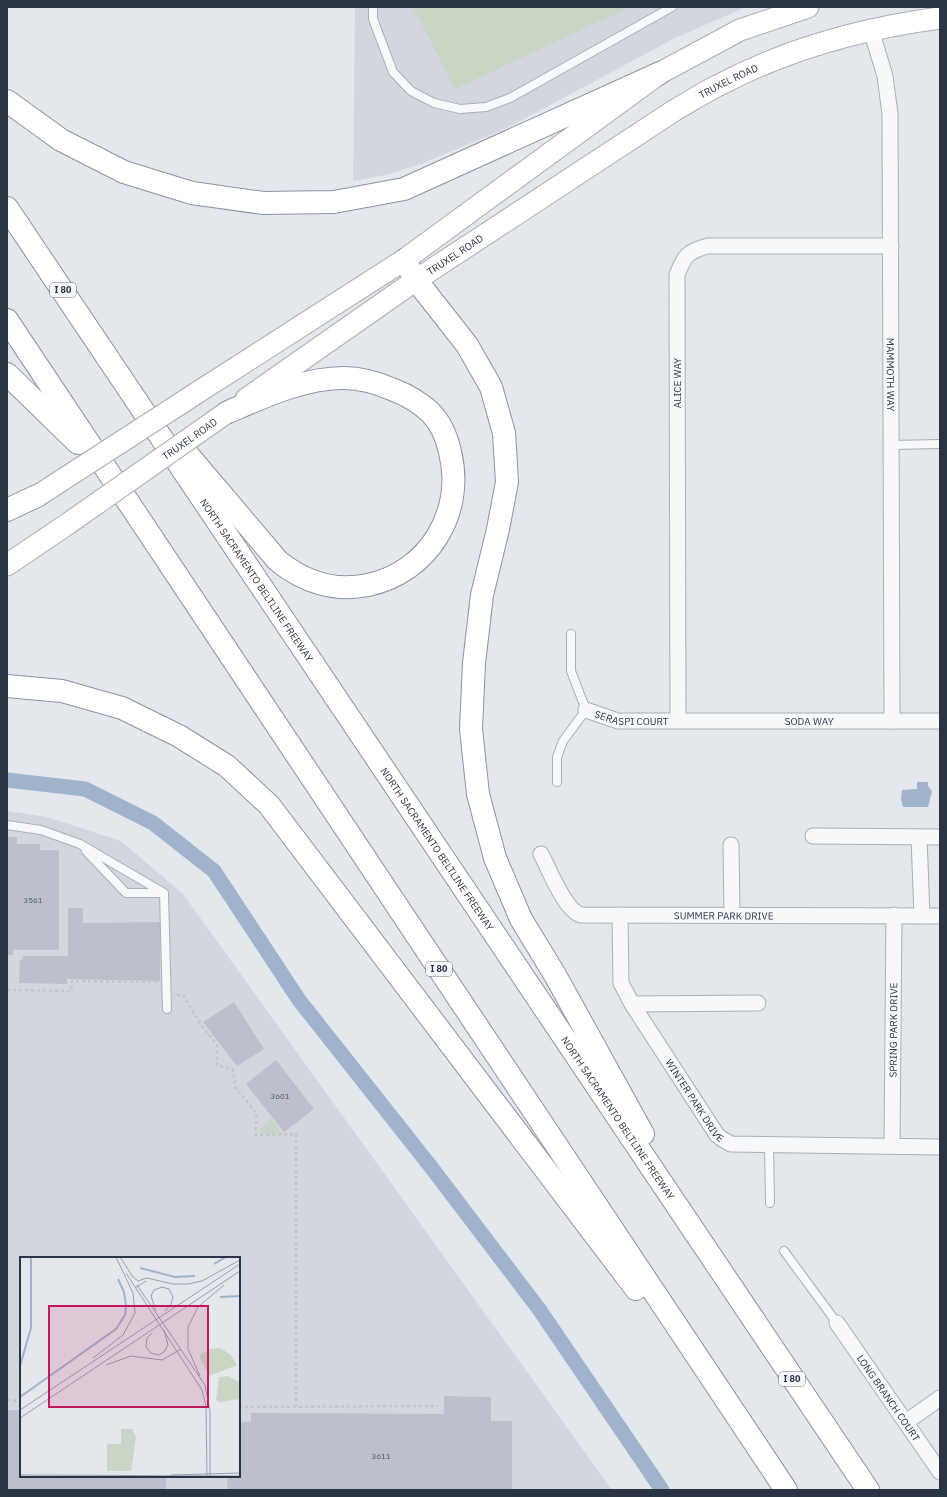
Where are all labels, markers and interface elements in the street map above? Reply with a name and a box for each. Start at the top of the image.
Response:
street label: TRUXEL ROAD [697,61,760,102]
street label: TRUXEL ROAD [425,232,486,278]
road number: I 80 [50,283,76,297]
street label: MAMMOTH WAY [884,338,897,411]
street label: ALICE WAY [671,358,684,408]
street label: TRUXEL ROAD [160,415,220,463]
street label: NORTH SACRAMENTO BELTLINE FREEWAY [197,496,316,664]
street label: SERASPI COURT [593,707,669,728]
street label: SODA WAY [785,715,834,728]
street label: NORTH SACRAMENTO BELTLINE FREEWAY [378,765,496,933]
house number: 3561 [23,895,43,905]
street label: SUMMER PARK DRIVE [674,909,774,923]
road number: I 80 [426,962,452,976]
street label: SPRING PARK DRIVE [887,982,900,1078]
street label: NORTH SACRAMENTO BELTLINE FREEWAY [558,1034,677,1202]
street label: WINTER PARK DRIVE [662,1057,726,1145]
house number: 3601 [270,1091,290,1101]
inset map [20,1257,240,1477]
street label: LONG BRANCH COURT [854,1352,923,1444]
road number: I 80 [779,1372,805,1386]
house number: 3611 [371,1451,391,1461]

